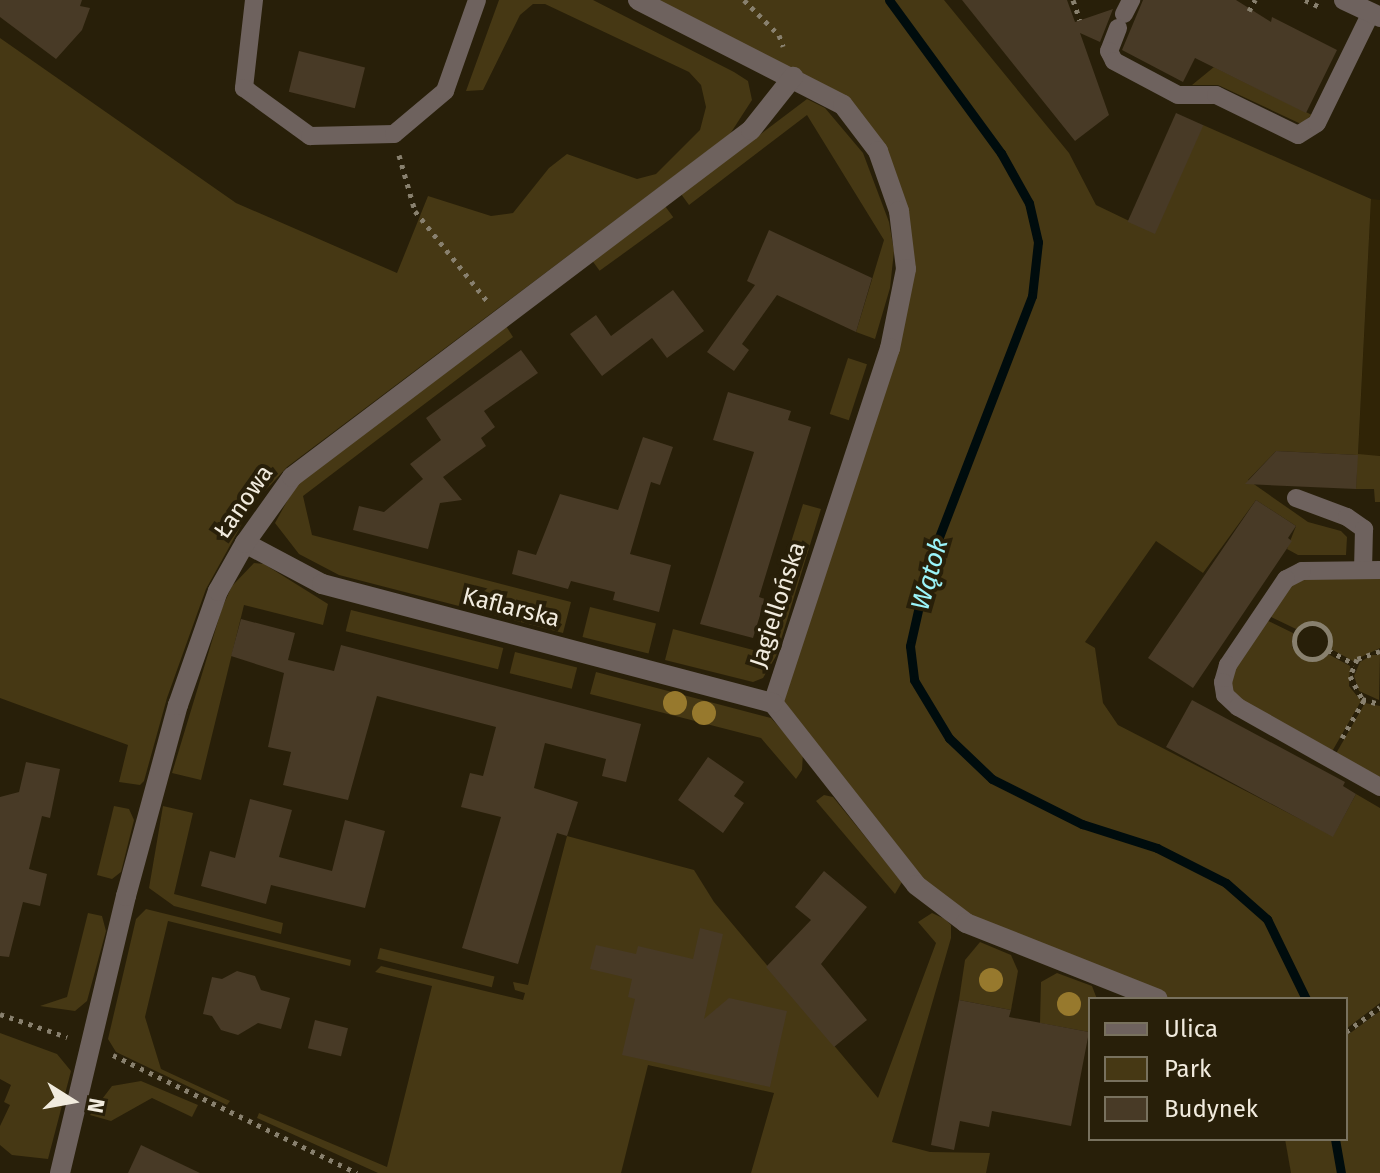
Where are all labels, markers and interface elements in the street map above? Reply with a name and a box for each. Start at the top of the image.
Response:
street label: Łanowa [208,460,280,544]
water label: Wątok [905,534,955,614]
street label: Jagiellońska [744,538,812,672]
street label: Kaflarska [459,582,563,634]
legend [1088,997,1348,1141]
text: Ulica [1164,1015,1218,1043]
text: Park [1164,1055,1211,1083]
north arrow [32,1061,112,1141]
text: Budynek [1164,1095,1258,1123]
text: N [81,1096,111,1115]

